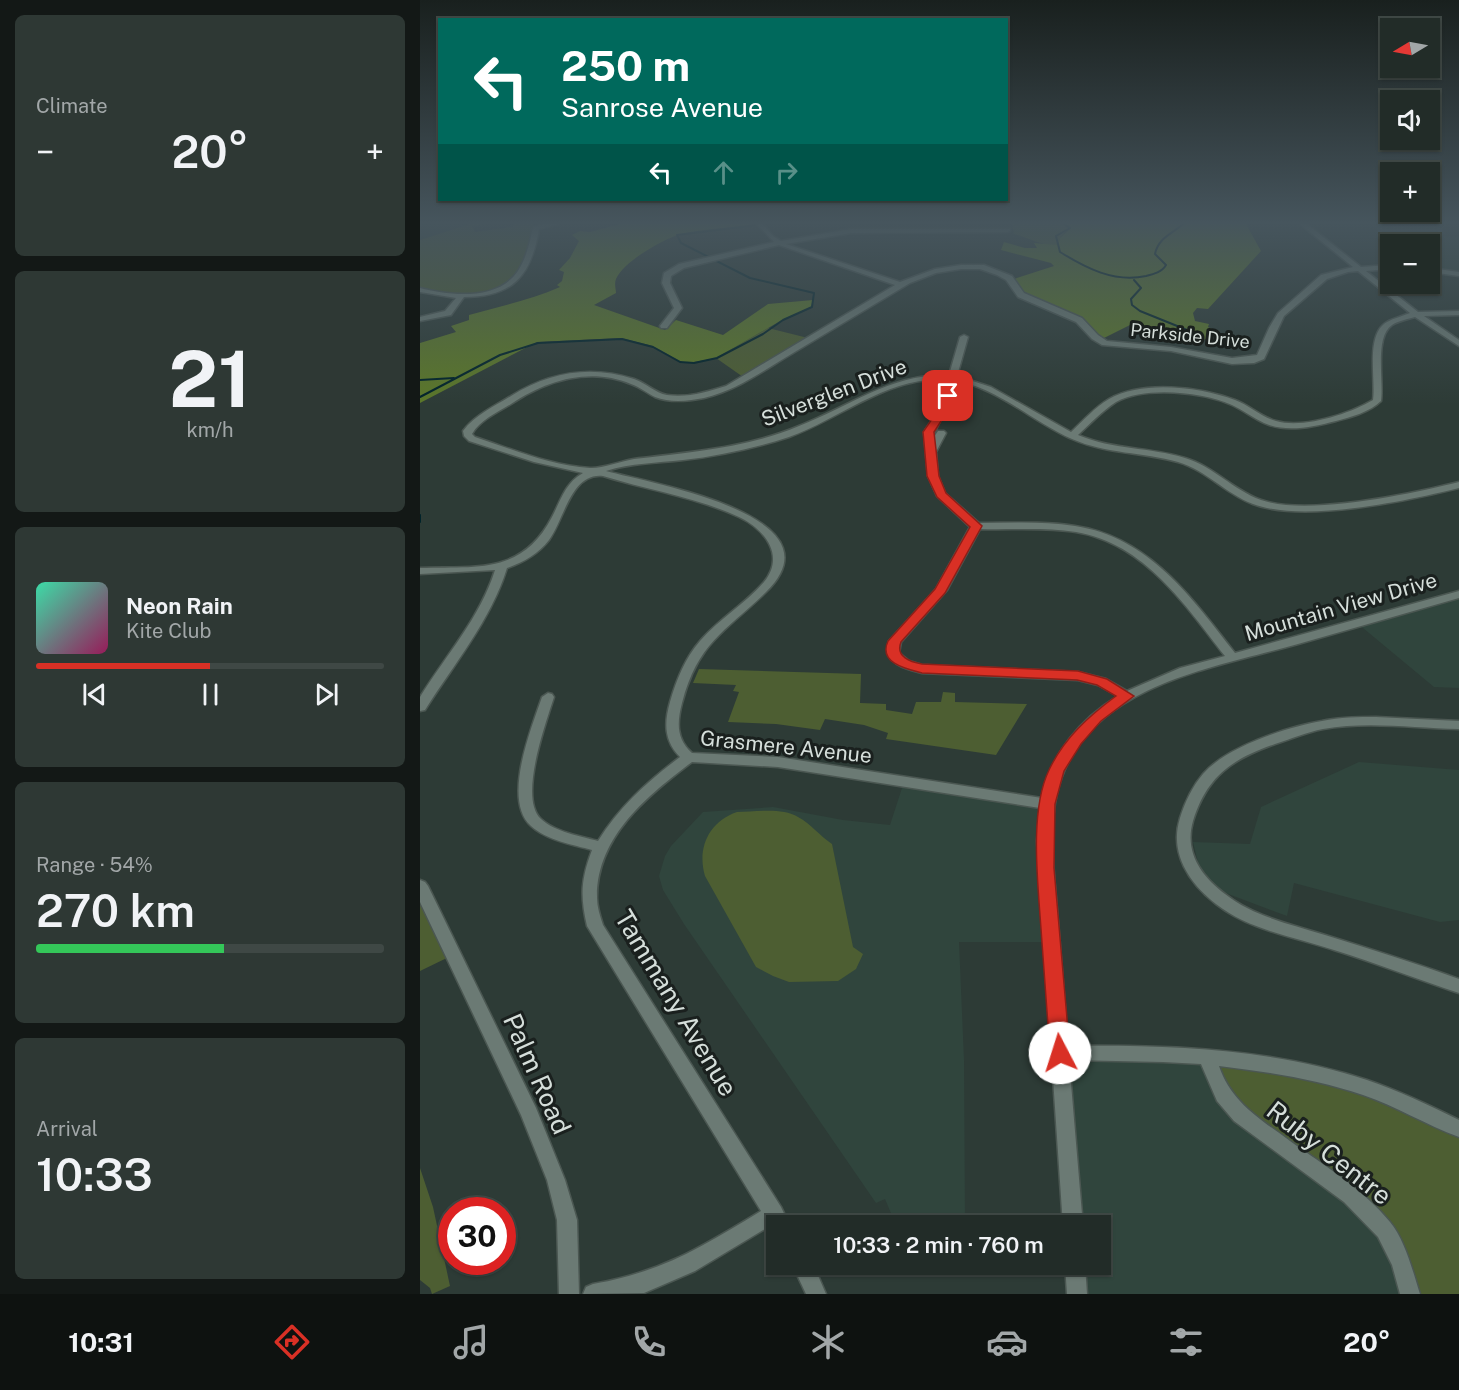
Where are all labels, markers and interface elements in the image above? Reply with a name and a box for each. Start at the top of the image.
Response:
north arrow [1380,18,1440,78]
map controls [1380,18,1440,294]
text: 250 m [561,41,690,90]
icon: left [462,42,540,120]
button: sound [1380,90,1440,150]
text: Sanrose Avenue [561,91,763,123]
text: Climate [36,94,108,118]
text: 20° [171,125,249,178]
text: − [36,133,54,171]
text: + [366,133,384,171]
icon: left [644,156,677,189]
icon: ahead [707,156,740,189]
icon: right [770,156,803,189]
button: + [1380,162,1440,222]
button: − [1380,234,1440,294]
street label: Parkside Drive [1129,319,1251,352]
text: 21 [169,333,251,425]
street label: Silverglen Drive [758,353,910,432]
pin [922,370,973,421]
icon: arrive [931,379,964,412]
text: km/h [186,418,234,442]
street label: Mountain View Drive [1242,567,1440,646]
text: Neon Rain [126,593,233,619]
text: Kite Club [126,619,211,643]
icon: previous [78,678,111,711]
icon: pause [194,678,227,711]
icon: next [310,678,343,711]
street label: Grasmere Avenue [699,725,873,768]
text: Range · 54% [36,853,153,877]
text: 270 km [36,884,195,937]
street label: Tammany Avenue [609,904,744,1101]
street label: Palm Road [497,1009,578,1139]
position arrow [1028,1021,1092,1085]
street label: Ruby Centre [1261,1094,1398,1211]
text: Arrival [36,1117,98,1141]
text: 10:33 [36,1148,153,1201]
speed limit sign: 30 [438,1197,516,1275]
text: 10:33 · 2 min · 760 m [833,1232,1044,1258]
icon: directions [271,1321,313,1363]
icon: music [450,1321,492,1363]
icon: phone [628,1321,670,1363]
icon: climate [807,1321,849,1363]
icon: car [986,1321,1028,1363]
icon: filters [1165,1321,1207,1363]
text: 10:31 [68,1326,134,1358]
text: 20° [1343,1326,1391,1358]

